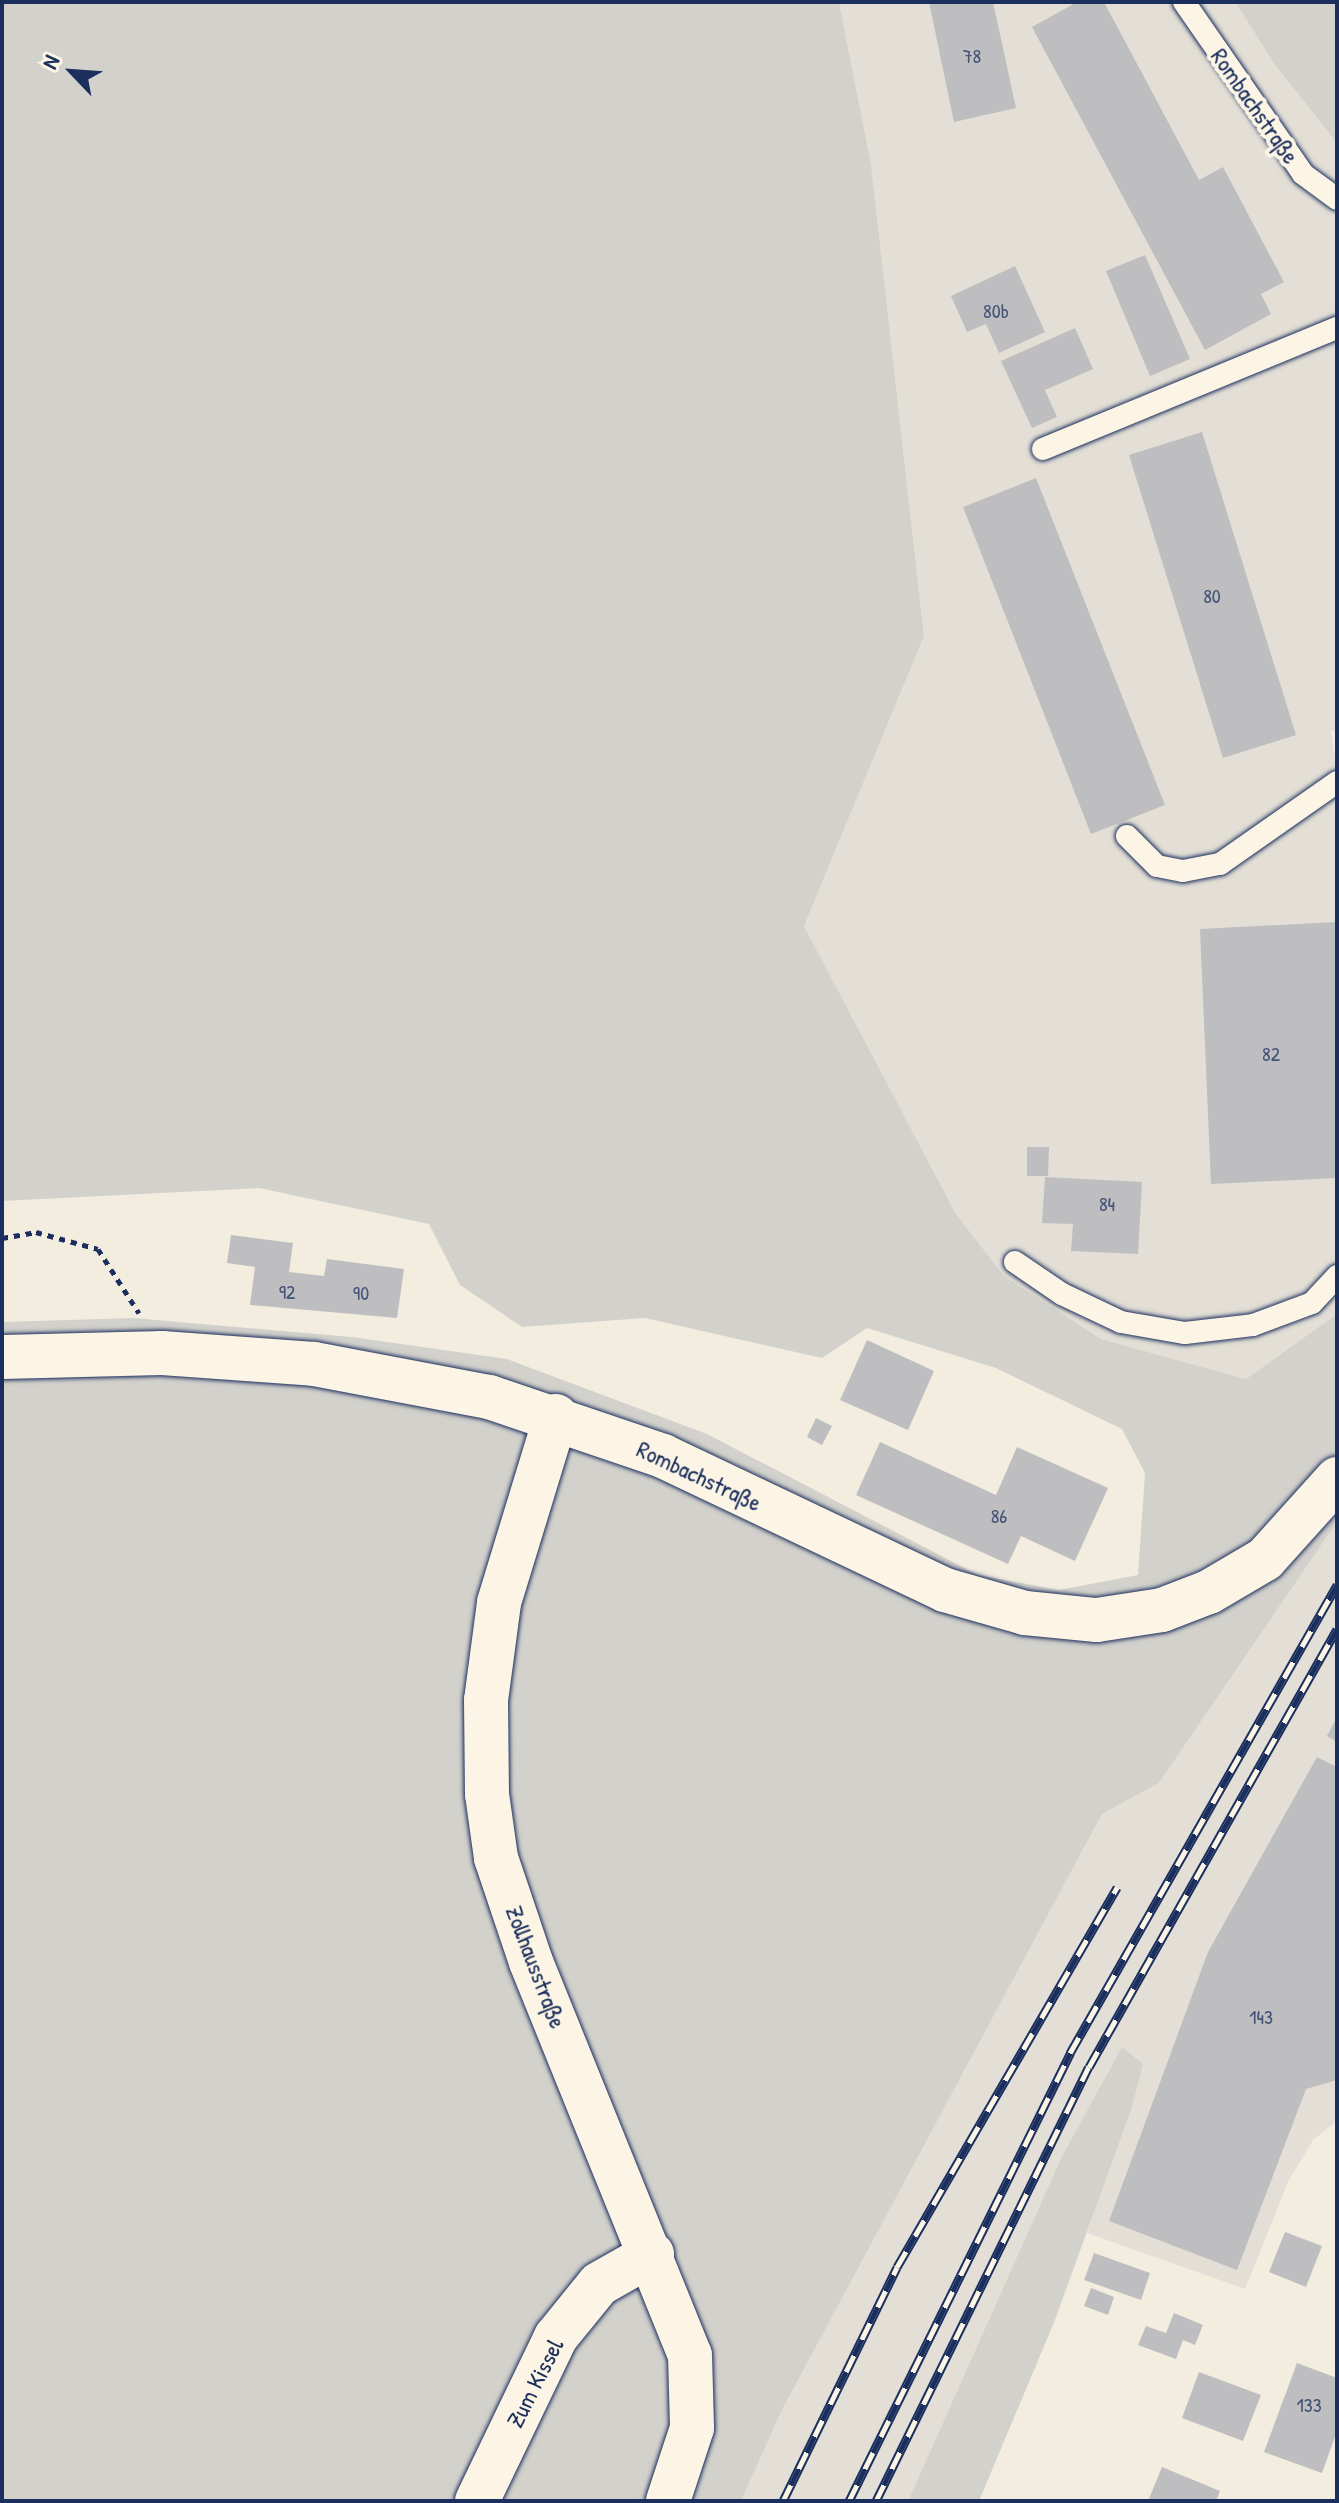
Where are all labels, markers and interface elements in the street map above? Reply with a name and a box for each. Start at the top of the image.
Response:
north arrow [32,32,112,112]
house number: 78 [963,43,981,67]
street label: Rombachstraße [1205,43,1305,169]
text: N [34,50,66,74]
house number: 80b [983,298,1009,322]
house number: 80 [1203,583,1221,607]
house number: 82 [1262,1041,1280,1065]
house number: 84 [1099,1191,1115,1215]
house number: 92 [279,1279,295,1303]
house number: 90 [353,1280,369,1304]
street label: Rombachstraße [632,1435,766,1517]
house number: 86 [991,1503,1007,1527]
street label: Zollhausstraße [499,1902,573,2032]
house number: 143 [1249,2004,1273,2028]
street label: Zum Kissel [500,2334,570,2432]
house number: 133 [1296,2392,1322,2416]

